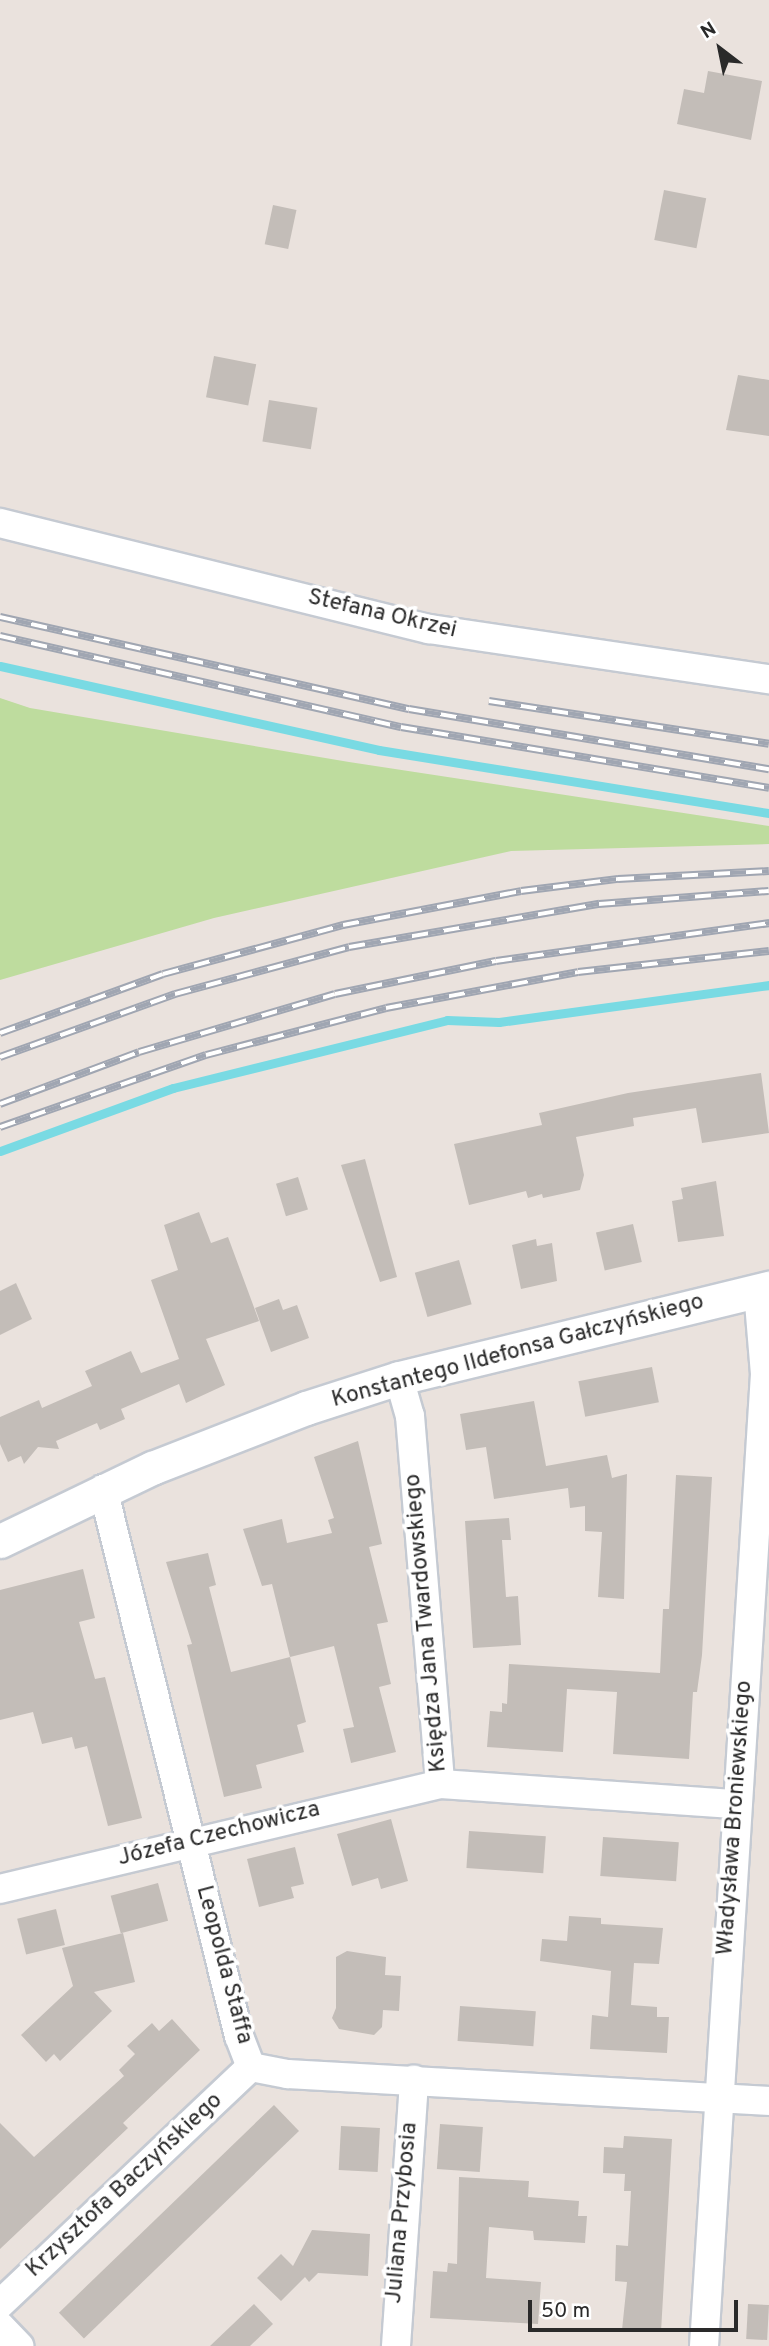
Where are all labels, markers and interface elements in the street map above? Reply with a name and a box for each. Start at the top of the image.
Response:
north arrow [685,14,755,84]
text: N [697,17,721,45]
street label: Stefana Okrzei [305,584,459,646]
street label: Konstantego Ildefonsa Gałczyńskiego [329,1289,707,1415]
street label: Księdza Jana Twardowskiego [400,1472,454,1774]
street label: Władysława Broniewskiego [713,1680,759,1956]
street label: Józefa Czechowicza [115,1797,323,1873]
street label: Leopolda Staffa [189,1883,257,2047]
street label: Krzysztofa Baczyńskiego [21,2088,229,2284]
street label: Juliana Przybosia [381,2121,425,2305]
scale bar [531,2286,741,2330]
text: 50 m [541,2298,590,2325]

